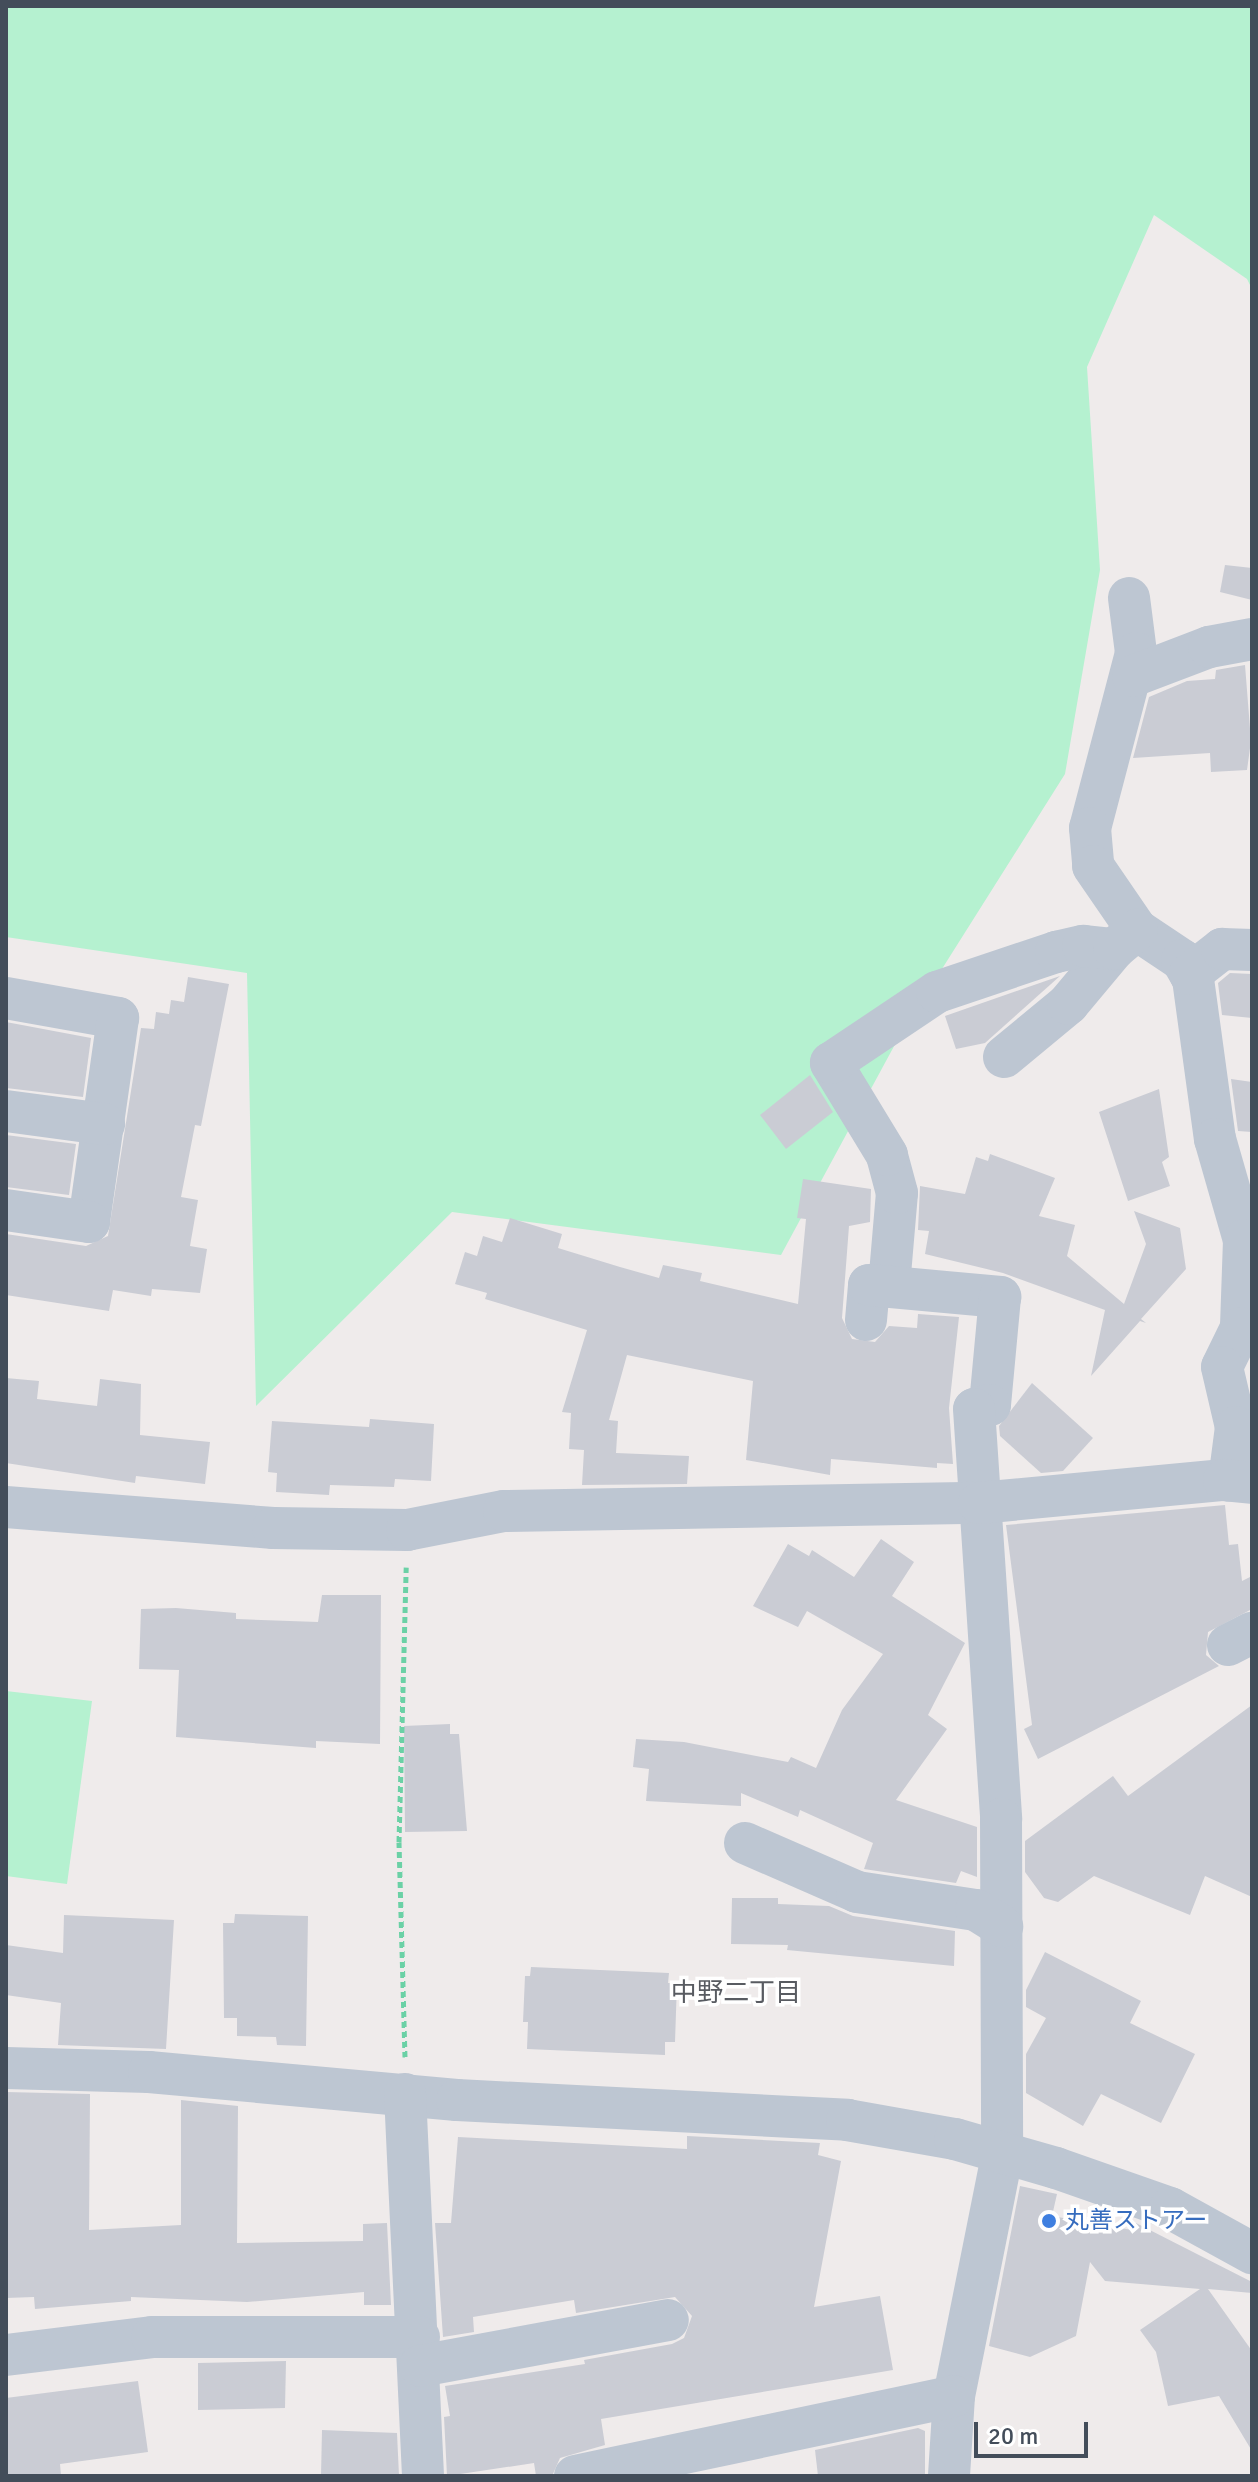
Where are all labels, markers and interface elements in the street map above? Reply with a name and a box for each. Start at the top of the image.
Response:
district label: 中野二丁目 [671,1978,801,2010]
place label: 丸善ストアー [1065,2207,1208,2235]
marker: 丸善ストアー [1040,2212,1058,2230]
scale bar [978,2406,1092,2456]
text: 20 m [988,2421,1038,2451]

